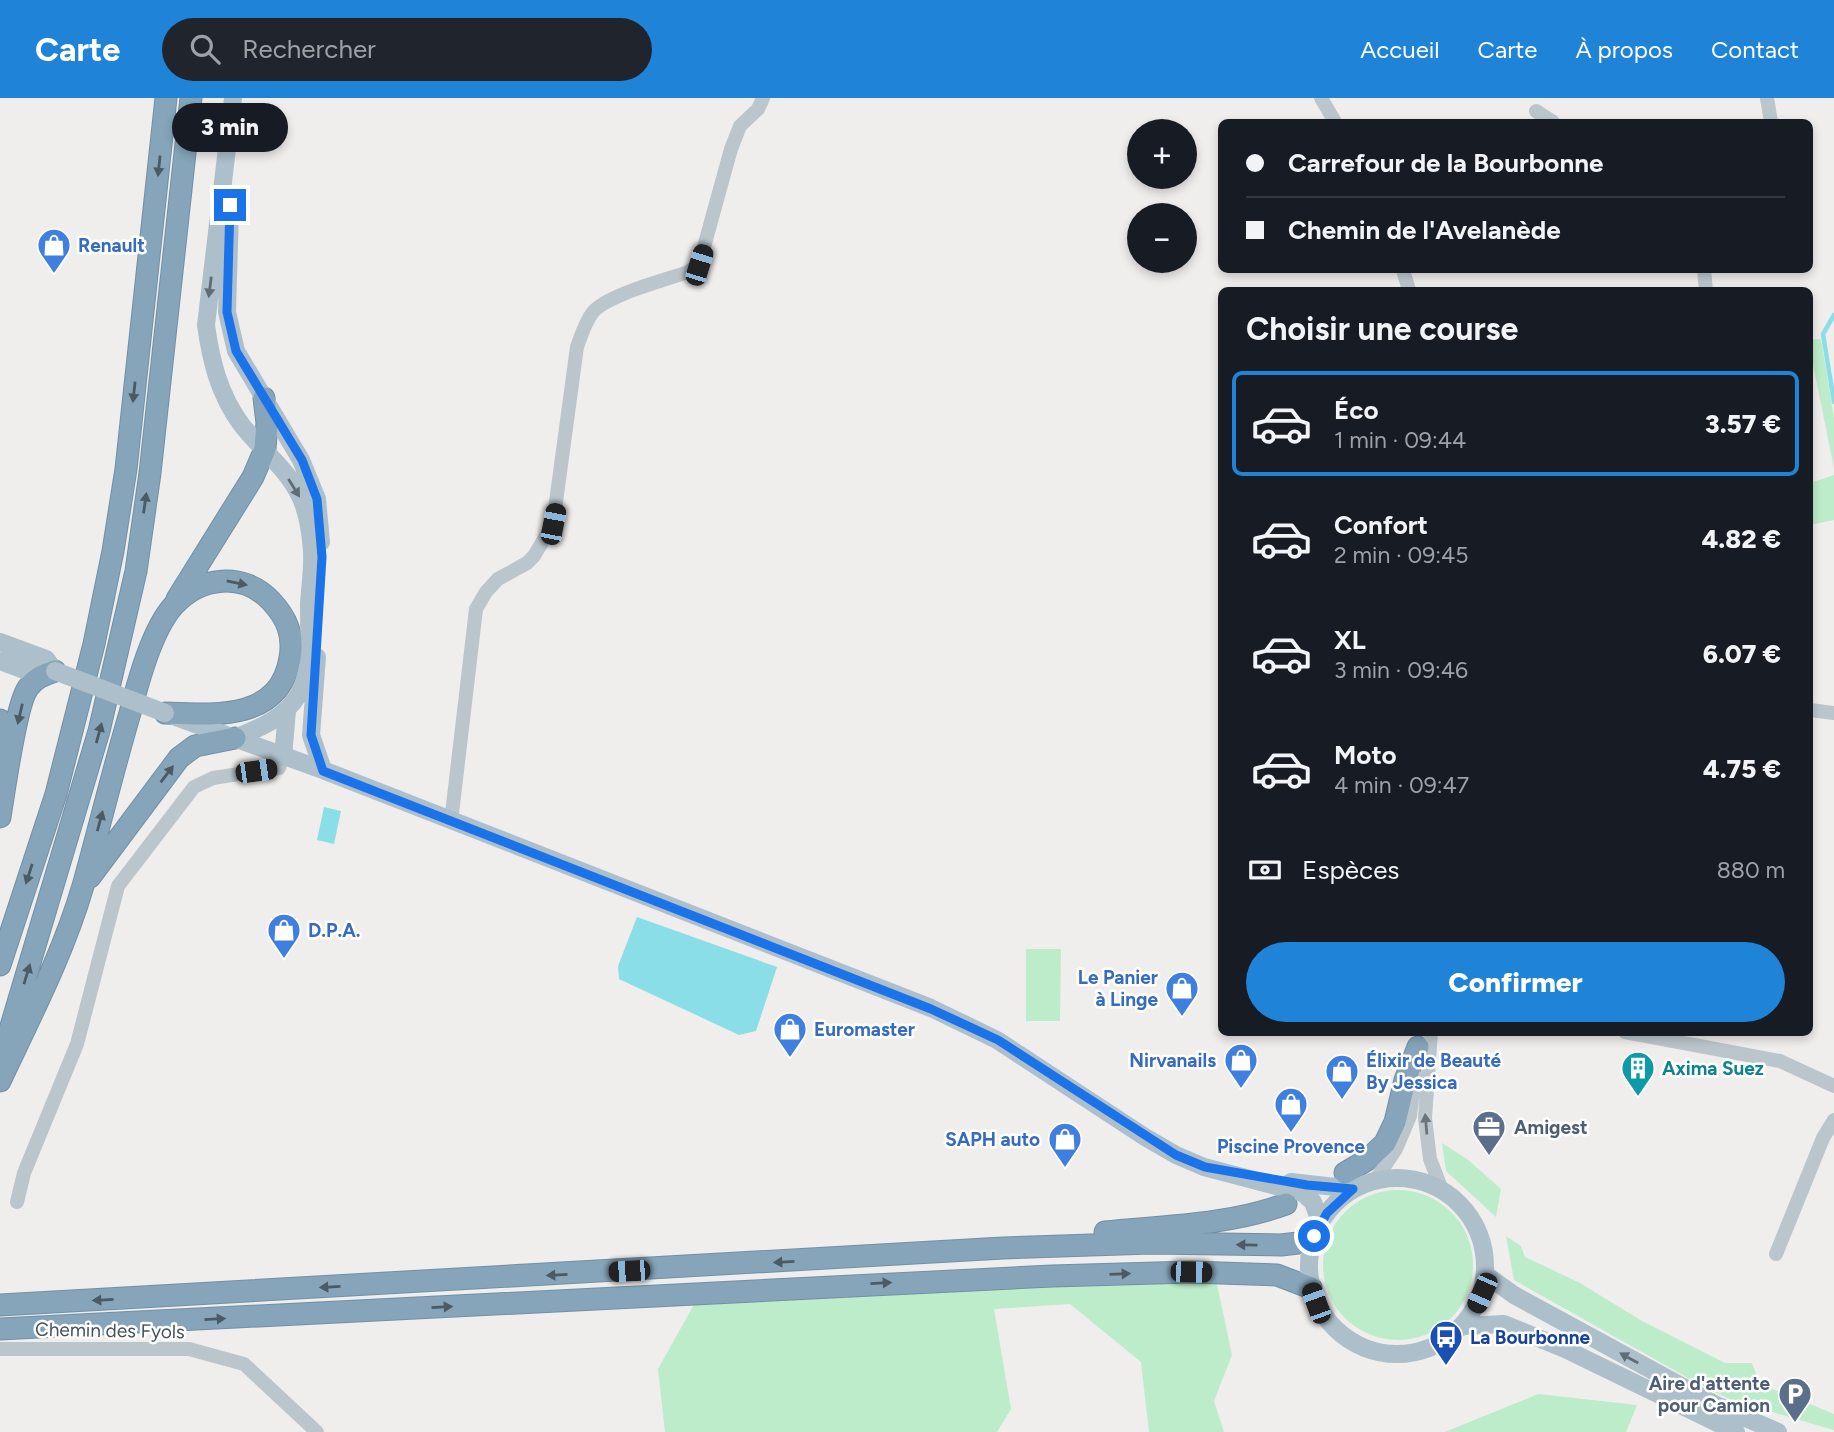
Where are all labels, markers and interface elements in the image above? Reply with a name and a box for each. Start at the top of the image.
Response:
search box [162,18,652,81]
text: Carte [35,30,120,69]
icon: search [186,30,224,68]
text: Rechercher [242,33,376,65]
text: Accueil [1360,35,1440,64]
text: Carte [1478,35,1537,64]
text: À propos [1575,35,1673,64]
text: Contact [1711,35,1799,64]
callout: 3 min [172,104,288,153]
text: 3 min [201,113,259,141]
map controls [1127,119,1197,273]
button: + [1127,119,1197,189]
text: Carrefour de la Bourbonne [1288,147,1603,179]
one-way arrow [153,155,164,177]
route end [214,189,246,221]
button: − [1127,203,1197,273]
text: Chemin de l'Avelanède [1288,214,1561,246]
shop icon: Renault [35,226,73,275]
place label: Renault [78,234,145,257]
car [683,242,716,288]
one-way arrow [205,277,216,299]
text: Choisir une course [1246,310,1518,348]
one-way arrow [128,381,139,403]
icon: car [1250,392,1313,455]
text: Éco [1334,394,1379,426]
text: 3.57 € [1705,408,1781,440]
text: 1 min · 09:44 [1334,426,1466,454]
one-way arrow [287,478,300,497]
one-way arrow [140,492,151,514]
car [539,501,568,547]
icon: car [1250,507,1313,570]
text: Confort [1334,509,1428,541]
text: 4.82 € [1702,523,1781,555]
text: 2 min · 09:45 [1334,541,1469,569]
one-way arrow [226,577,248,588]
icon: car [1250,622,1313,685]
text: XL [1334,624,1366,656]
text: 6.07 € [1703,638,1781,670]
text: 3 min · 09:46 [1334,656,1468,684]
one-way arrow [14,703,25,725]
one-way arrow [94,722,104,743]
icon: car [1250,737,1313,800]
text: Moto [1334,739,1397,771]
text: 4.75 € [1703,753,1781,785]
car [234,758,279,784]
one-way arrow [159,765,174,783]
text: 4 min · 09:47 [1334,771,1469,799]
one-way arrow [95,810,106,832]
icon: cash [1246,851,1284,889]
text: Espèces [1302,854,1399,886]
text: 880 m [1717,856,1785,884]
one-way arrow [24,864,34,885]
shop icon: D.P.A. [265,911,303,960]
place label: D.P.A. [308,919,360,942]
button: Confirmer [1246,942,1785,1022]
one-way arrow [22,964,32,985]
place label: Le Panier à Linge [1078,966,1158,1011]
shop icon: Le Panier à Linge [1163,969,1201,1018]
shop icon: Euromaster [771,1010,809,1059]
place label: Euromaster [814,1018,915,1041]
shop icon: Nirvanails [1222,1041,1260,1090]
place label: Nirvanails [1129,1049,1216,1072]
place label: Élixir de Beauté By Jessica [1366,1049,1502,1094]
building icon: Axima Suez [1619,1049,1657,1098]
shop icon: Élixir de Beauté By Jessica [1323,1052,1361,1101]
place label: Axima Suez [1662,1057,1764,1080]
shop icon: Piscine Provence [1272,1085,1310,1134]
office icon: Amigest [1470,1108,1508,1157]
one-way arrow [1420,1113,1431,1135]
place label: Amigest [1514,1116,1588,1139]
shop icon: SAPH auto [1046,1120,1084,1169]
place label: SAPH auto [945,1128,1040,1151]
place label: Piscine Provence [1217,1135,1366,1158]
route start [1298,1220,1330,1252]
one-way arrow [1236,1239,1258,1250]
one-way arrow [773,1256,795,1267]
car [608,1259,651,1283]
car [1170,1261,1213,1283]
one-way arrow [1109,1268,1131,1280]
one-way arrow [546,1270,568,1281]
car [1464,1270,1501,1316]
one-way arrow [870,1278,892,1289]
car [1299,1280,1334,1326]
one-way arrow [319,1282,341,1293]
one-way arrow [91,1294,113,1305]
one-way arrow [431,1302,453,1313]
one-way arrow [204,1313,226,1324]
street label: Chemin des Fyols [35,1318,185,1343]
bus stop icon: La Bourbonne [1427,1318,1465,1367]
place label: La Bourbonne [1470,1326,1590,1349]
one-way arrow [1619,1352,1639,1364]
place label: Aire d'attente pour Camion [1649,1372,1770,1417]
parking icon: Aire d'attente pour Camion [1776,1375,1814,1424]

